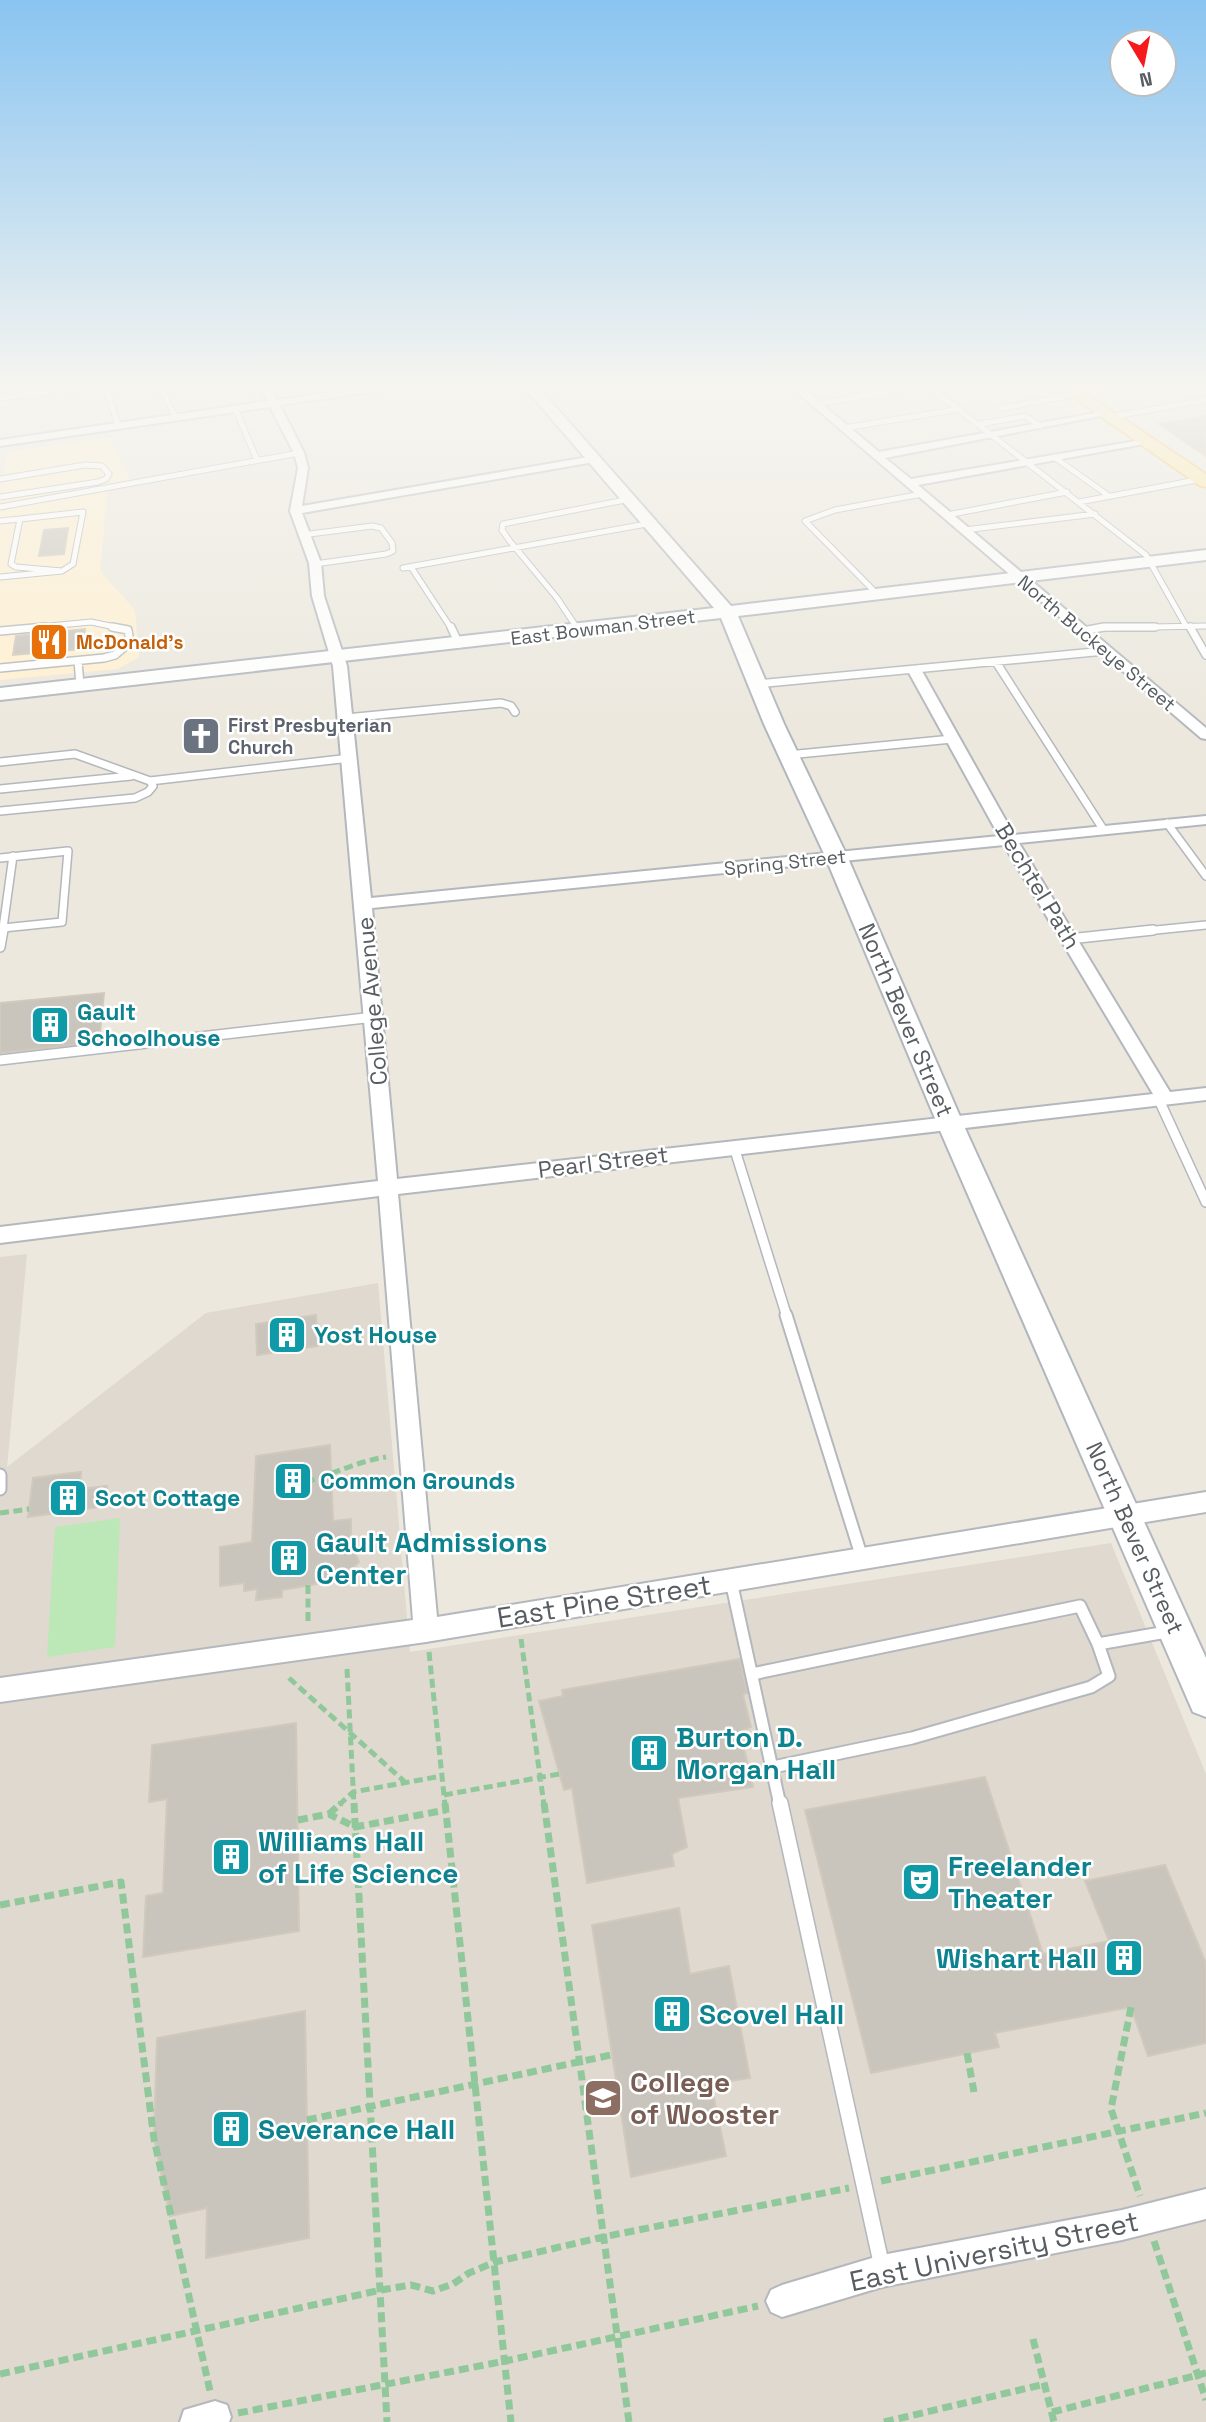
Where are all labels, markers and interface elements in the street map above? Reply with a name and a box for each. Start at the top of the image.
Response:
north arrow [1108,28,1178,98]
text: N [1137,66,1154,93]
street label: North Buckeye Street [1012,570,1181,717]
street label: East Bowman Street [509,604,697,651]
restaurant icon: McDonald's [28,621,70,663]
place label: McDonald's [76,630,183,655]
place label: First Presbyterian Church [228,713,392,760]
church icon: First Presbyterian Church [180,715,222,757]
street label: Bechtel Path [988,817,1088,955]
street label: Spring Street [723,844,847,881]
street label: College Avenue [350,915,394,1087]
street label: North Bever Street [852,919,960,1121]
place label: Gault Schoolhouse [77,997,221,1053]
building icon: Gault Schoolhouse [29,1004,71,1046]
street label: Pearl Street [536,1139,670,1185]
building icon: Yost House [266,1314,308,1356]
place label: Yost House [314,1320,437,1350]
street label: North Bever Street [1079,1437,1191,1639]
building icon: Common Grounds [272,1460,314,1502]
place label: Common Grounds [320,1466,515,1496]
building icon: Scot Cottage [47,1477,89,1519]
place label: Scot Cottage [95,1483,240,1513]
place label: Gault Admissions Center [316,1524,547,1592]
building icon: Gault Admissions Center [268,1537,310,1579]
street label: East Pine Street [494,1566,714,1636]
place label: Burton D. Morgan Hall [676,1719,836,1787]
building icon: Burton D. Morgan Hall [628,1732,670,1774]
place label: Williams Hall of Life Science [258,1823,458,1891]
building icon: Williams Hall of Life Science [210,1836,252,1878]
place label: Freelander Theater [948,1848,1092,1916]
theatre icon: Freelander Theater [900,1861,942,1903]
building icon: Wishart Hall [1103,1937,1145,1979]
place label: Wishart Hall [936,1940,1097,1976]
building icon: Scovel Hall [651,1993,693,2035]
place label: Scovel Hall [699,1996,844,2032]
place label: College of Wooster [630,2064,779,2132]
school or university icon: College of Wooster [582,2077,624,2119]
building icon: Severance Hall [210,2108,252,2150]
place label: Severance Hall [258,2111,455,2147]
street label: East University Street [846,2203,1142,2299]

